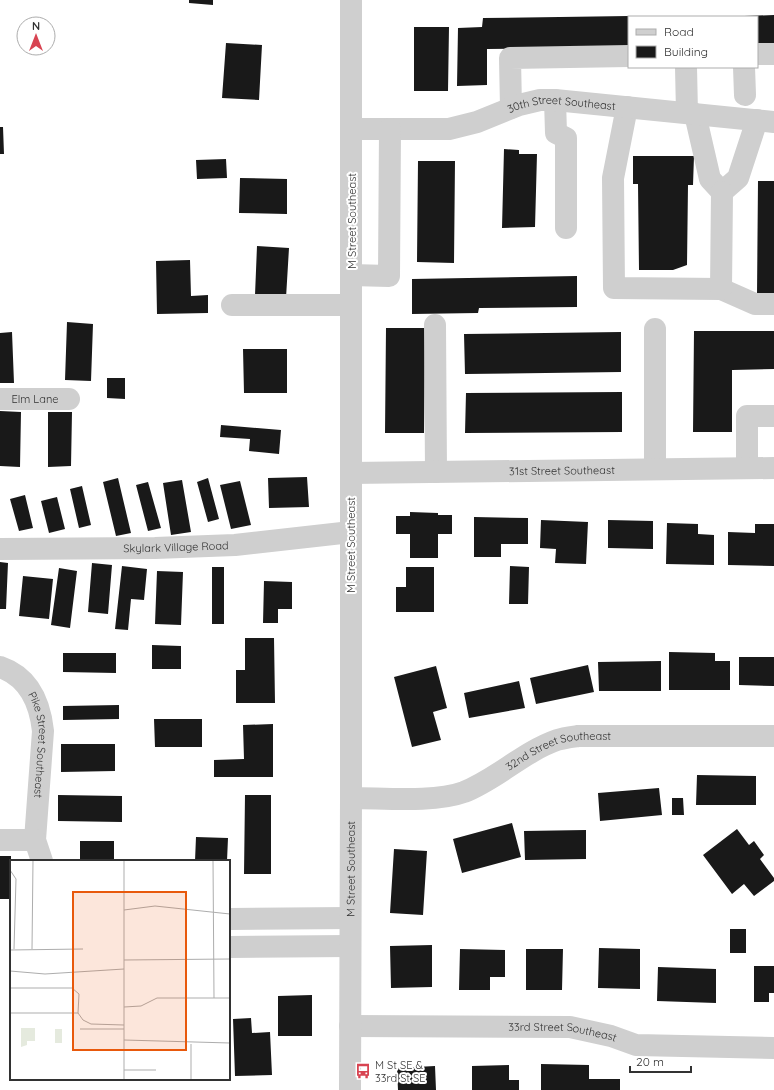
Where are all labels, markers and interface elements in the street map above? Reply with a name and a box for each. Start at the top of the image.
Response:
north arrow [16,16,56,56]
legend [628,16,758,68]
text: N [32,19,40,33]
text: Road [664,24,694,39]
text: Building [664,44,708,59]
street label: 30th Street Southeast [505,93,617,116]
street label: M Street Southeast [345,173,359,269]
street label: Elm Lane [12,392,58,406]
street label: 31st Street Southeast [509,463,615,478]
street label: M Street Southeast [344,497,358,593]
street label: Skylark Village Road [123,538,229,555]
street label: Pike Street Southeast [25,689,50,799]
street label: 32nd Street Southeast [503,729,611,774]
street label: M Street Southeast [344,821,358,917]
inset map [10,860,230,1080]
street label: 33rd Street Southeast [508,1020,619,1045]
scale bar [630,1048,691,1074]
text: 20 m [636,1054,664,1069]
place label: M St SE & 33rd St SE [375,1058,426,1085]
bus stop icon: M St SE & 33rd St SE [354,1062,372,1080]

